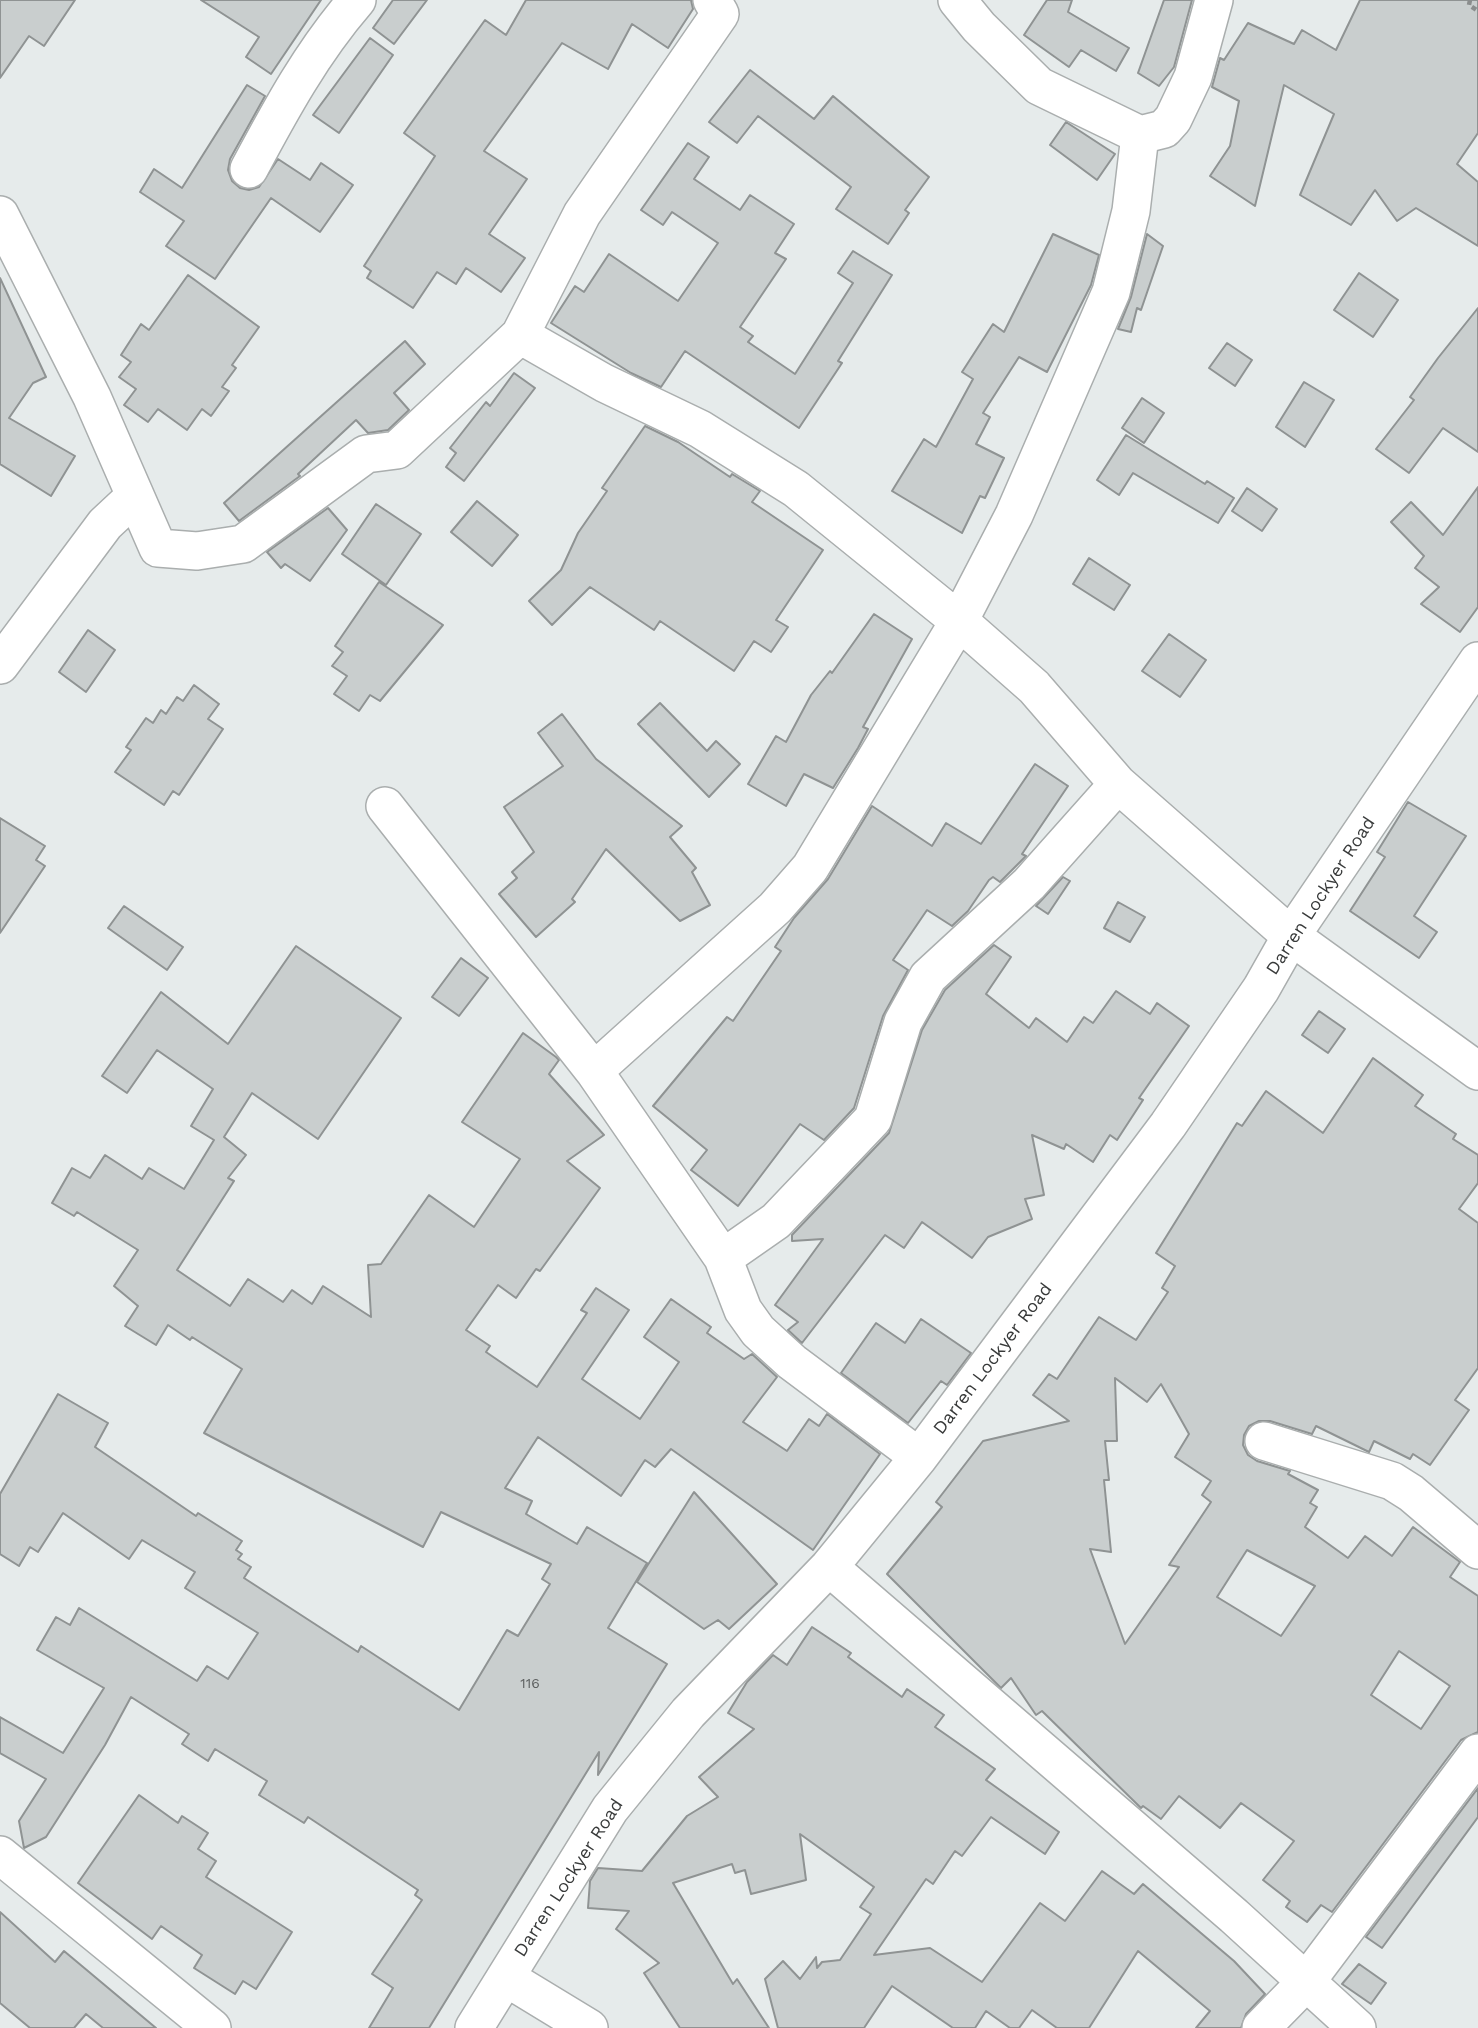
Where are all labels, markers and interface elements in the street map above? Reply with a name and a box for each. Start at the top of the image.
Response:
street label: Darren Lockyer Road [1262,813,1380,979]
street label: Darren Lockyer Road [929,1279,1057,1439]
house number: 116 [520,1676,540,1692]
street label: Darren Lockyer Road [510,1795,628,1961]

